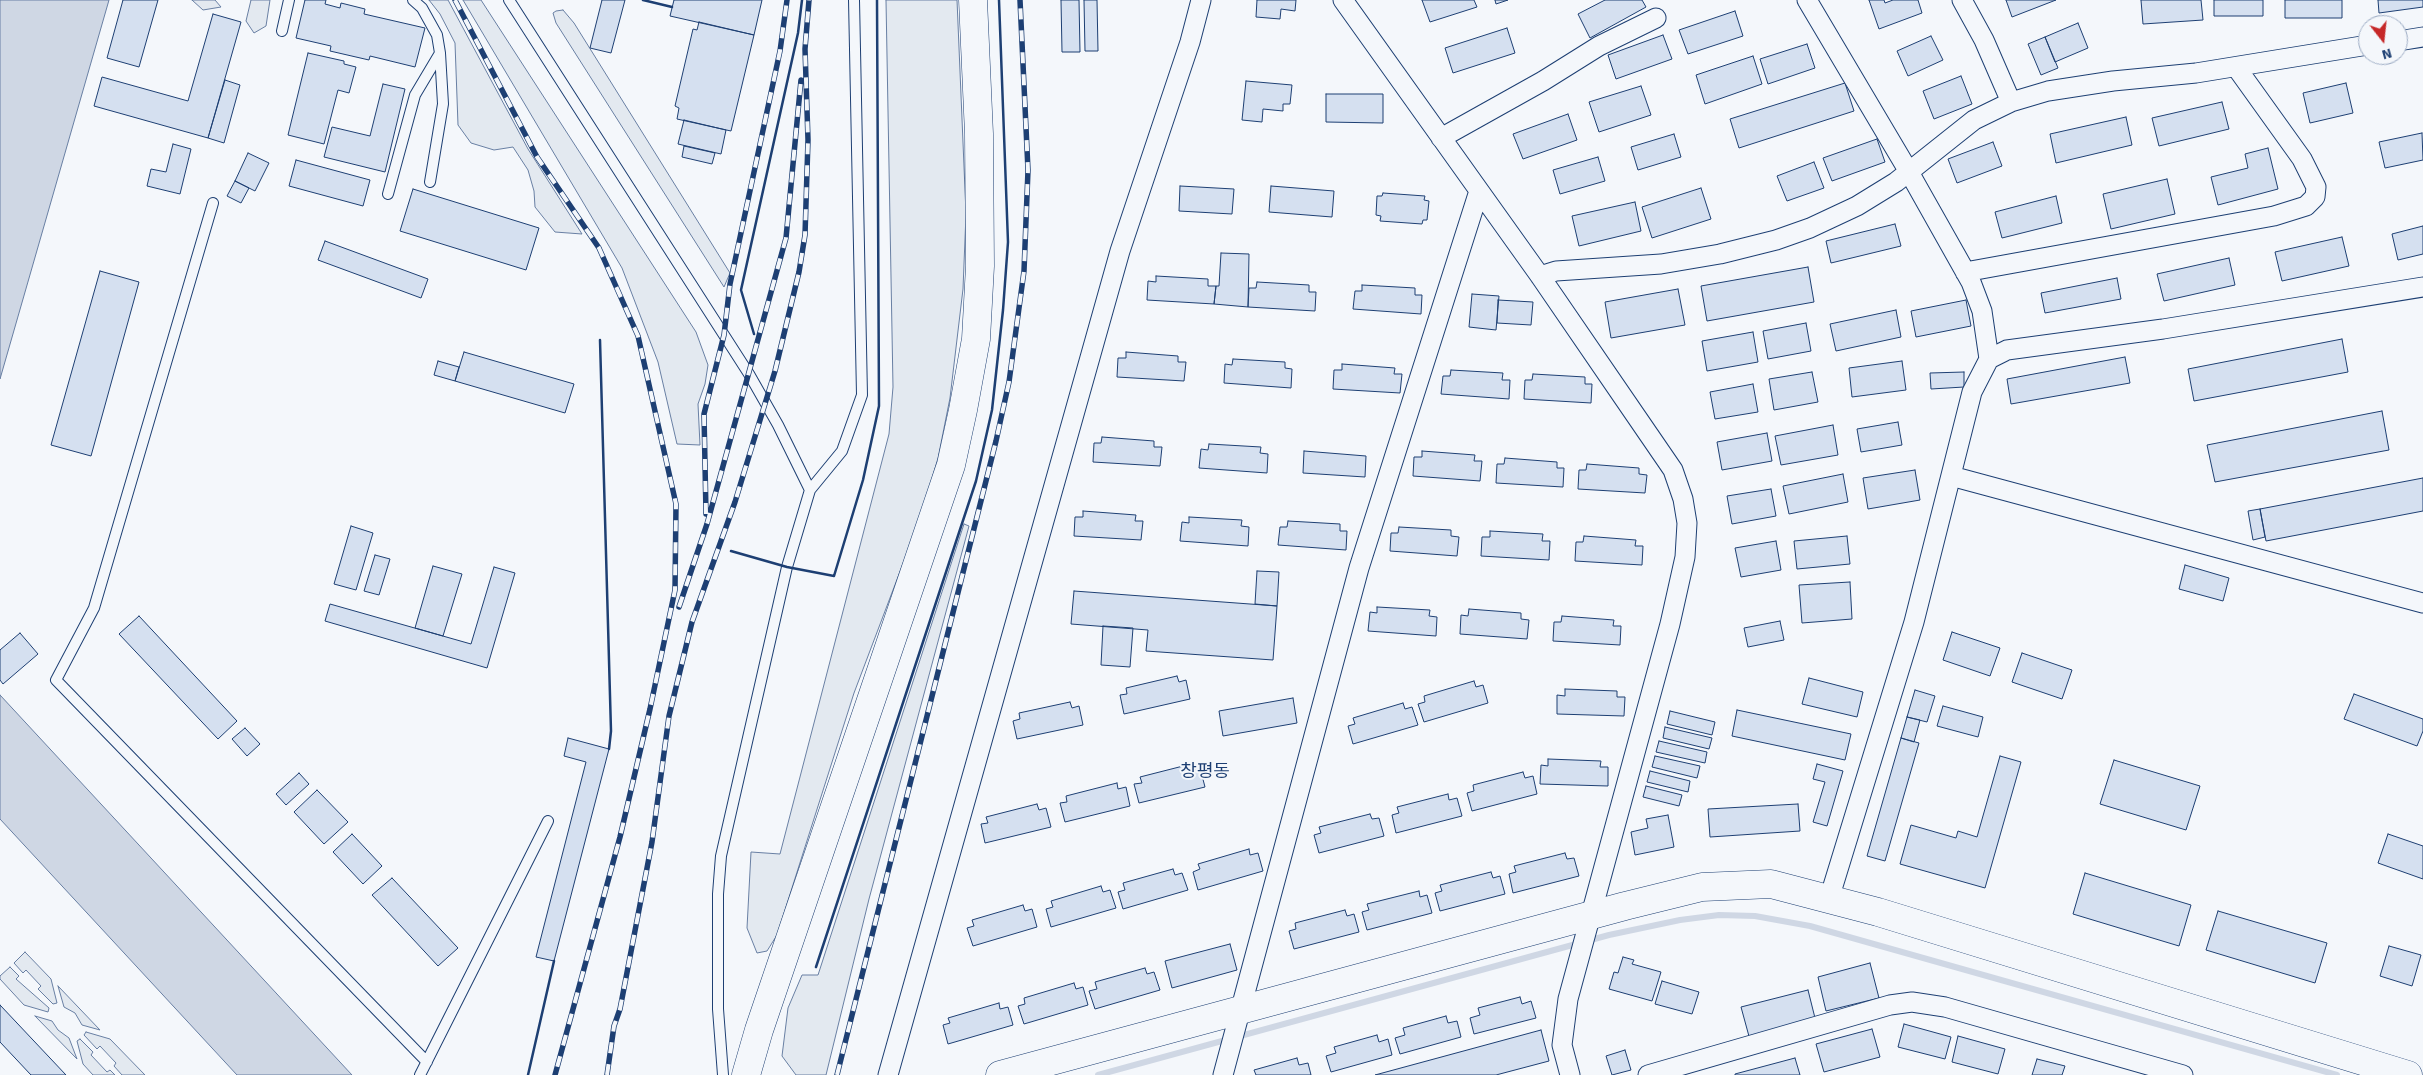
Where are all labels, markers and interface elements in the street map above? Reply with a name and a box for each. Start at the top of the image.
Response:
north arrow [2358,15,2408,65]
text: N [2380,44,2394,63]
district label: 창평동 [1180,761,1230,783]

